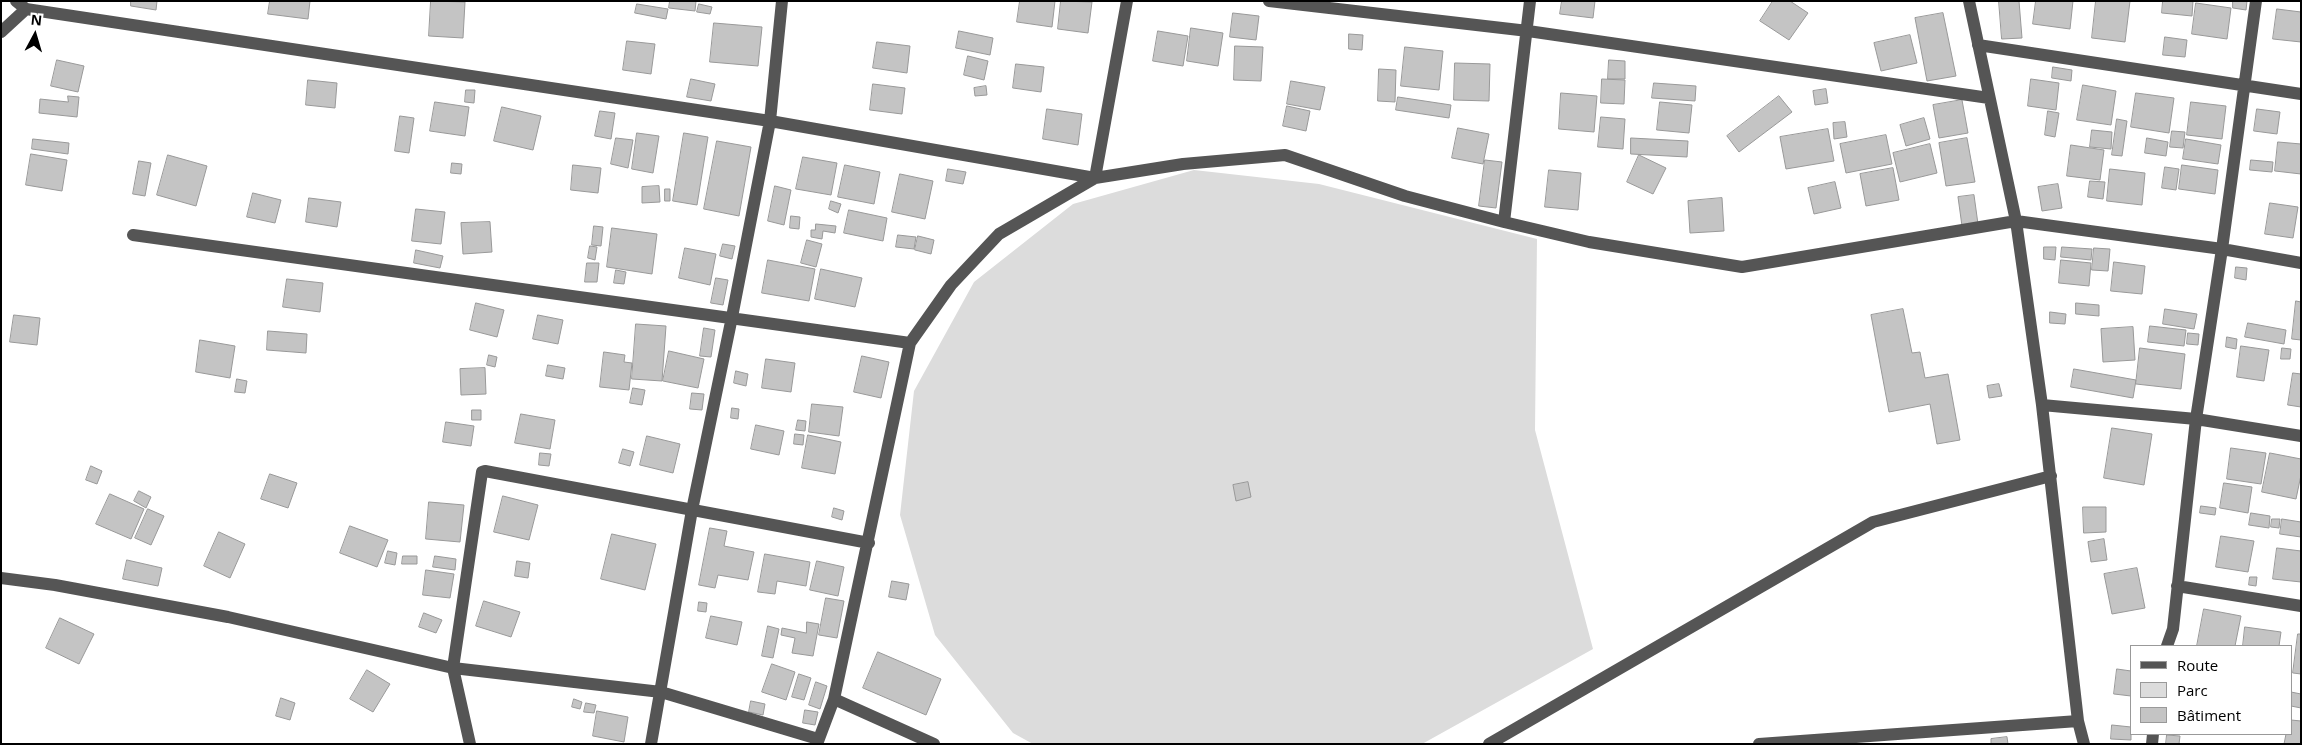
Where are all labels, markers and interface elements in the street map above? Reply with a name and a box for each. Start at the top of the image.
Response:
north arrow [10,10,60,60]
text: N [30,10,43,30]
legend [2130,645,2292,735]
text: Route [2177,655,2218,675]
text: Parc [2177,680,2208,700]
text: Bâtiment [2177,705,2241,725]

